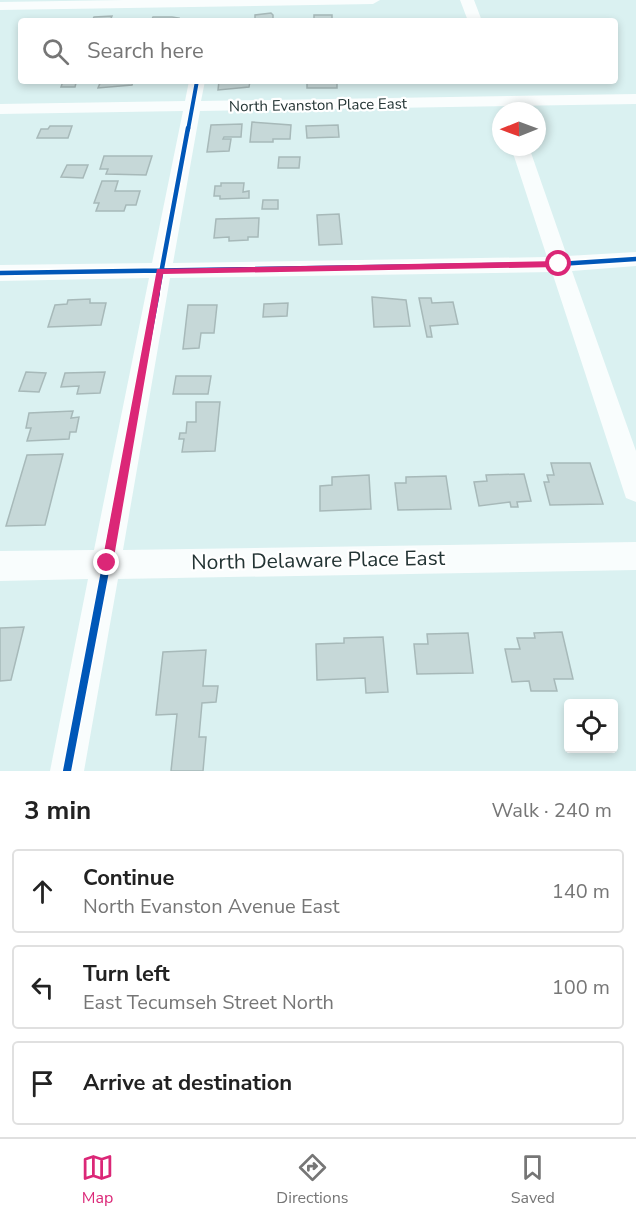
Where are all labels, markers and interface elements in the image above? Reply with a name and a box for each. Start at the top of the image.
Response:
search box [18,18,618,84]
icon: search [39,35,72,68]
text: Search here [87,36,204,66]
street label: North Evanston Place East [229,93,408,117]
north arrow [492,102,546,156]
route start [545,250,571,276]
street label: North Delaware Place East [191,544,446,576]
route end [93,549,119,575]
map controls [564,699,618,753]
button: locate [564,699,618,753]
text: 3 min [24,793,91,828]
text: Walk · 240 m [492,797,612,824]
text: Continue [83,863,174,893]
icon: ahead [26,875,59,908]
text: 140 m [552,878,610,905]
text: North Evanston Avenue East [83,893,340,920]
text: Turn left [83,959,170,989]
icon: left [26,971,59,1004]
text: 100 m [552,974,610,1001]
text: East Tecumseh Street North [83,989,334,1016]
icon: arrive [26,1067,59,1100]
text: Arrive at destination [83,1068,292,1098]
tab: Map [81,1151,114,1209]
tab: Directions [276,1151,348,1209]
tab: Saved [511,1151,555,1209]

